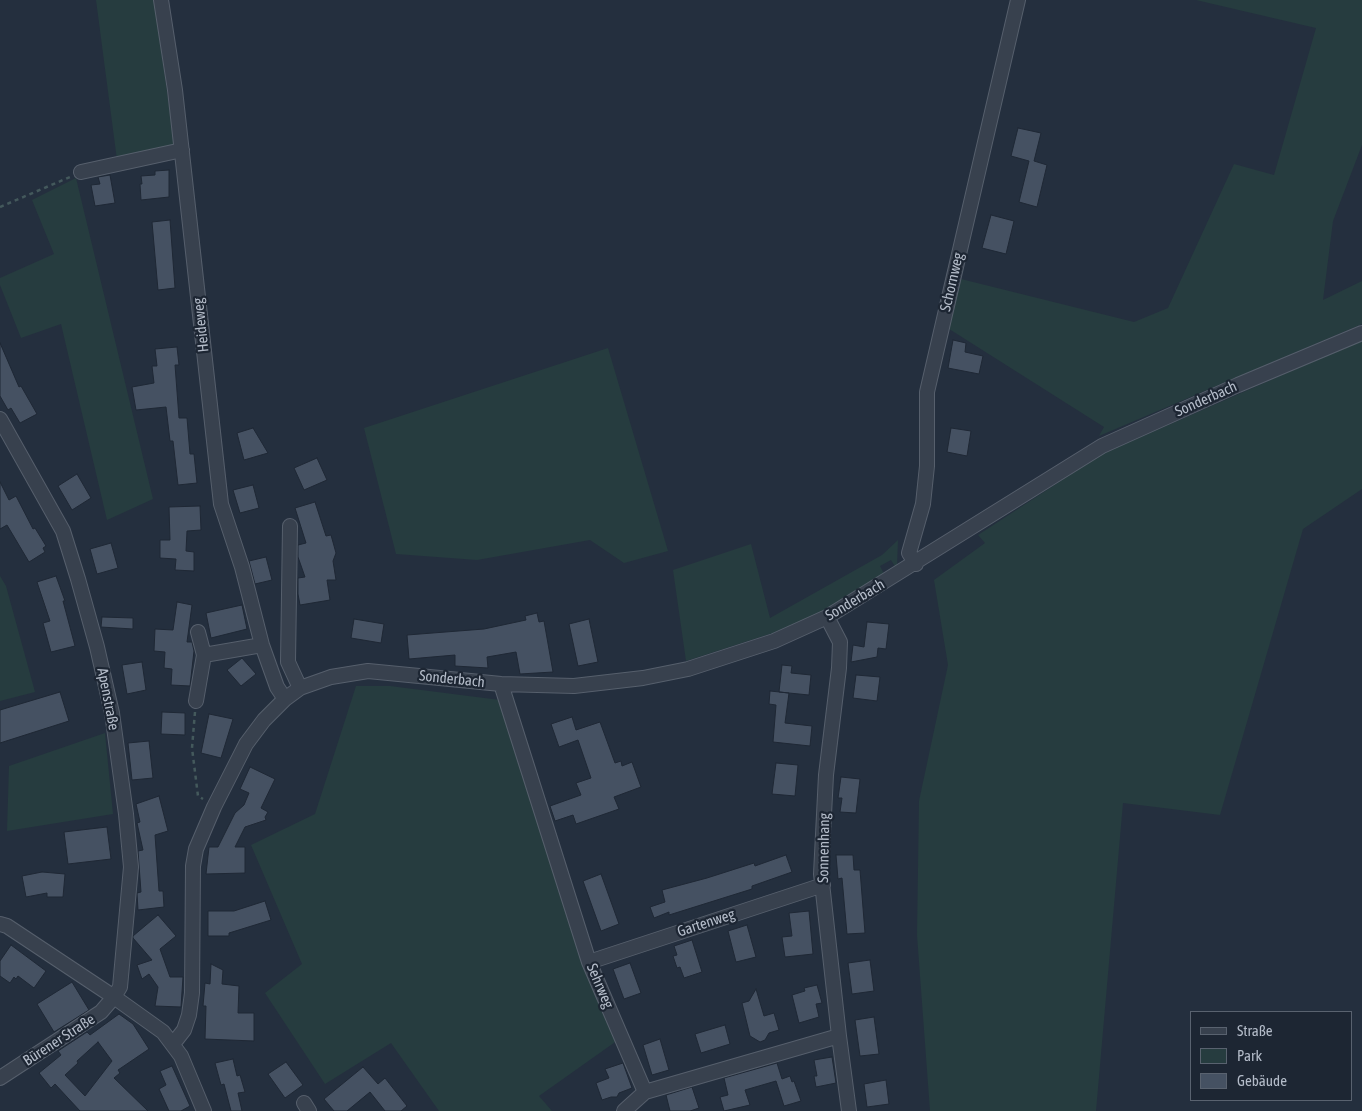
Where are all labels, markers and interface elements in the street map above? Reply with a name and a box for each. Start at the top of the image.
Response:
street label: Schornweg [936,251,968,313]
street label: Heideweg [189,297,213,353]
street label: Sonderbach [1172,377,1240,421]
street label: Sonderbach [822,575,888,625]
street label: Apenstraße [93,666,123,732]
street label: Sonderbach [418,667,486,691]
street label: Sonnenhang [814,813,834,883]
street label: Gartenweg [675,905,737,941]
street label: Sehrweg [583,961,617,1011]
street label: Bürener Straße [20,1010,98,1070]
legend [1190,1011,1352,1101]
text: Straße [1237,1022,1273,1039]
text: Park [1237,1047,1262,1064]
text: Gebäude [1237,1072,1287,1089]

